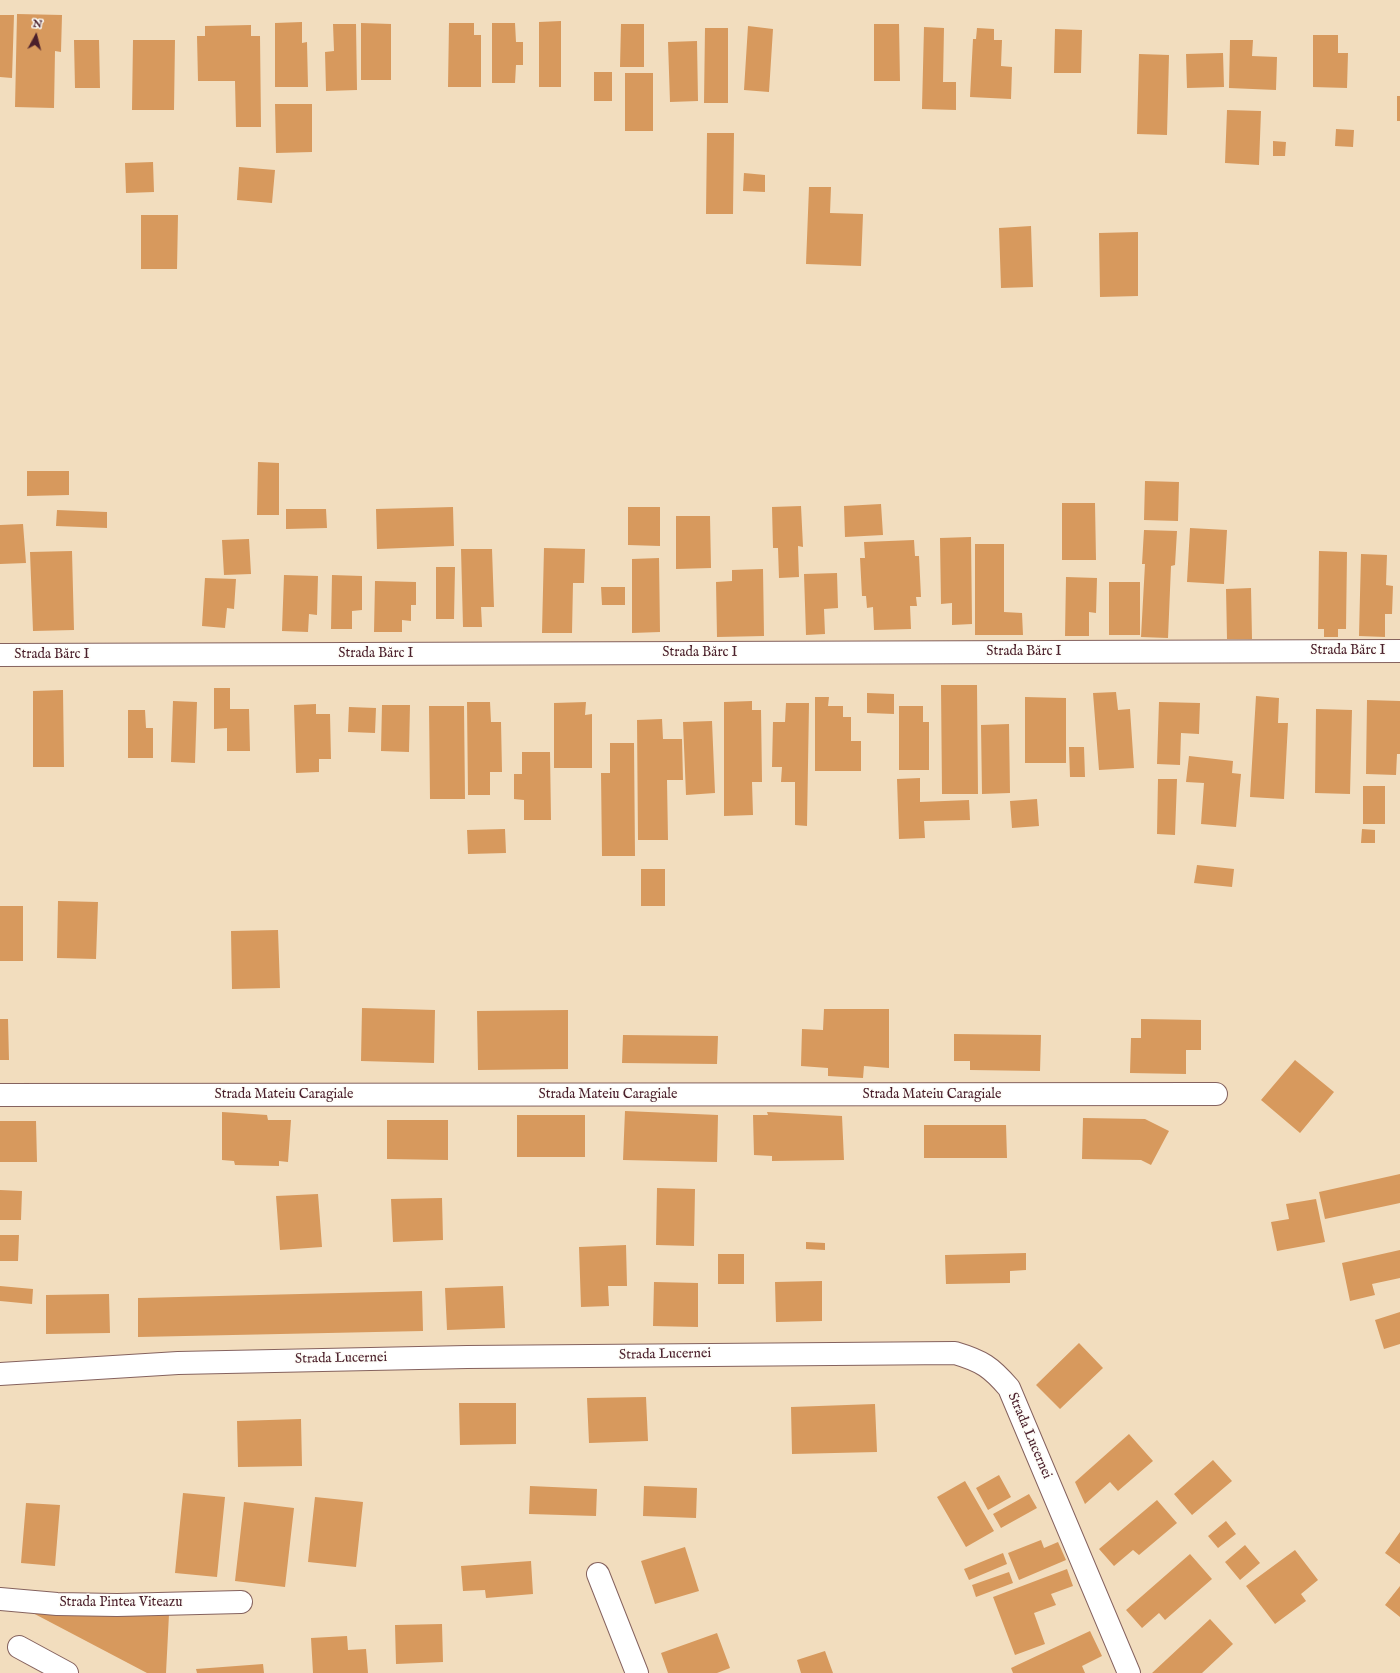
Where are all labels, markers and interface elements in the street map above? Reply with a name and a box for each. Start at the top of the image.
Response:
north arrow [16,16,56,56]
text: N [32,17,43,32]
street label: Strada Bărc I [1310,643,1386,659]
street label: Strada Bărc I [986,644,1062,660]
street label: Strada Bărc I [662,645,738,661]
street label: Strada Bărc I [338,646,414,662]
street label: Strada Bărc I [14,647,90,663]
street label: Strada Mateiu Caragiale [214,1087,354,1103]
street label: Strada Mateiu Caragiale [538,1087,678,1103]
street label: Strada Mateiu Caragiale [862,1087,1002,1103]
street label: Strada Lucernei [619,1346,711,1364]
street label: Strada Lucernei [295,1350,387,1368]
street label: Strada Lucernei [1003,1390,1055,1482]
street label: Strada Pintea Viteazu [59,1595,183,1611]

